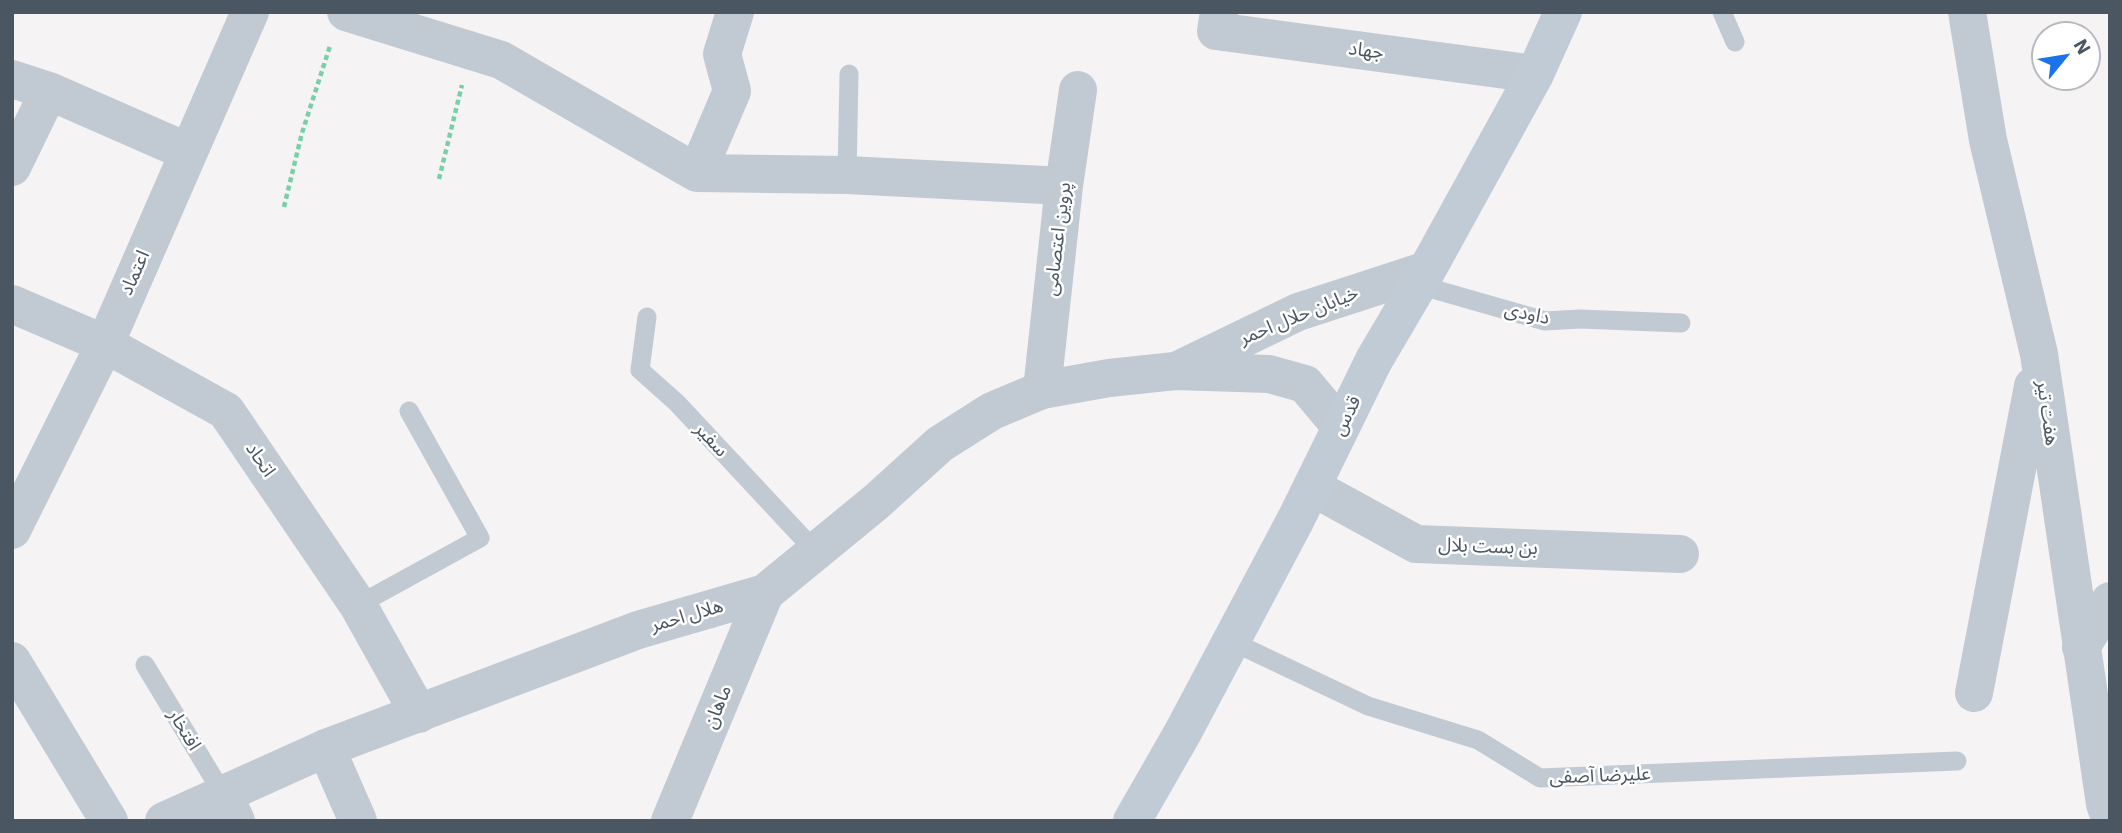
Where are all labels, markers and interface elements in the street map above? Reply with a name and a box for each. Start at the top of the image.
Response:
north arrow [2031,21,2101,91]
text: N [2069,35,2096,58]
street label: جهاد [1347,37,1385,65]
street label: پروین اعتصامی [1040,181,1076,297]
street label: اعتماد [115,247,155,299]
street label: خیابان حلال احمر [1236,282,1362,350]
street label: داودی [1502,298,1552,330]
street label: هفت تیر [2031,379,2063,447]
street label: قدس [1328,392,1366,440]
street label: سفیر [689,418,733,462]
street label: اتحاد [240,438,280,482]
street label: بن بست بلال [1438,534,1538,560]
street label: هلال احمر [648,595,726,637]
street label: ماهان [699,682,737,732]
street label: افتخار [163,705,205,755]
street label: علیرضا آصفی [1549,763,1651,789]

